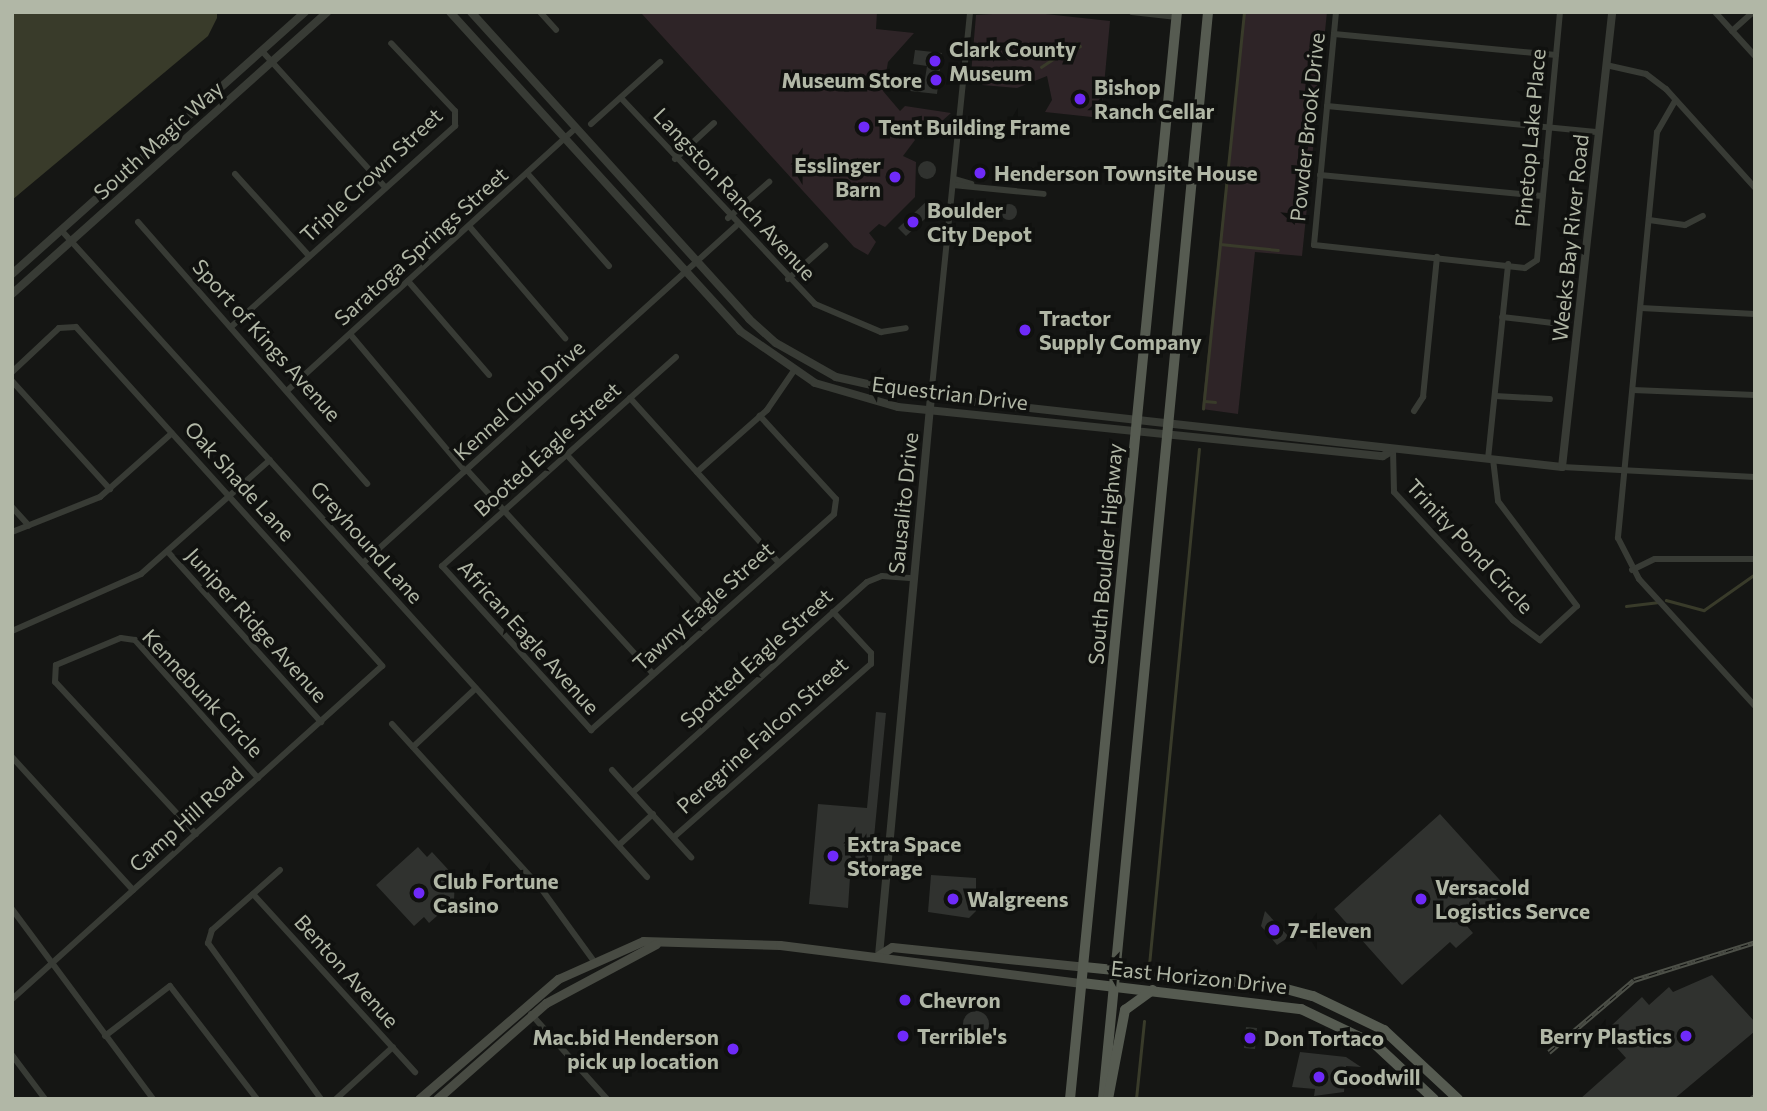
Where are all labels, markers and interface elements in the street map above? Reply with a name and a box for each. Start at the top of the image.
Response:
street label: Powder Brook Drive [1285,31,1329,223]
place label: Clark County Museum [949,36,1076,86]
street label: Pinetop Lake Place [1510,48,1550,228]
marker: Clark County Museum [927,53,943,69]
place label: Museum Store [782,67,922,93]
marker: Museum Store [928,72,944,88]
place label: Bishop Ranch Cellar [1094,74,1215,124]
street label: South Magic Way [88,75,228,205]
marker: Bishop Ranch Cellar [1072,91,1088,107]
street label: Triple Crown Street [295,103,447,247]
street label: Langston Ranch Avenue [649,103,821,285]
place label: Tent Building Frame [878,114,1070,140]
marker: Tent Building Frame [856,119,872,135]
street label: Weeks Bay River Road [1547,133,1593,343]
place label: Esslinger Barn [794,152,881,202]
place label: Henderson Townsite House [994,160,1257,186]
street label: Saratoga Springs Street [329,162,513,330]
marker: Henderson Townsite House [972,165,988,181]
marker: Esslinger Barn [887,169,903,185]
place label: Boulder City Depot [927,197,1032,247]
marker: Boulder City Depot [905,214,921,230]
street label: Sport of Kings Avenue [188,254,346,426]
place label: Tractor Supply Company [1039,305,1202,355]
marker: Tractor Supply Company [1017,322,1033,338]
street label: Kennel Club Drive [448,335,590,465]
street label: Equestrian Drive [870,371,1030,415]
street label: Booted Eagle Street [468,376,626,522]
street label: Oak Shade Lane [180,416,300,546]
street label: Sausalito Drive [883,431,923,575]
street label: South Boulder Highway [1083,442,1127,666]
street label: Trinity Pond Circle [1401,474,1539,618]
street label: Greyhound Lane [306,476,428,608]
street label: Tawny Eagle Street [627,536,779,676]
street label: Juniper Ridge Avenue [181,543,333,707]
street label: African Eagle Avenue [453,555,605,719]
street label: Spotted Eagle Street [675,583,837,733]
street label: Kennebunk Circle [137,624,269,762]
street label: Peregrine Falcon Street [671,652,853,818]
street label: Camp Hill Road [124,761,248,877]
place label: Extra Space Storage [847,831,961,881]
marker: Extra Space Storage [825,848,841,864]
place label: Club Fortune Casino [433,868,559,918]
place label: Versacold Logistics Servce [1435,874,1590,924]
marker: Club Fortune Casino [411,885,427,901]
place label: Walgreens [967,886,1069,912]
marker: Walgreens [945,891,961,907]
marker: Versacold Logistics Servce [1413,891,1429,907]
street label: Benton Avenue [290,909,404,1033]
place label: 7-Eleven [1288,917,1372,943]
marker: 7-Eleven [1266,922,1282,938]
street label: East Horizon Drive [1109,955,1289,999]
place label: Chevron [919,987,1001,1013]
marker: Chevron [897,992,913,1008]
place label: Terrible's [917,1023,1007,1049]
place label: Berry Plastics [1539,1023,1672,1049]
place label: Mac.bid Henderson pick up location [532,1024,719,1074]
place label: Don Tortaco [1264,1025,1384,1051]
marker: Terrible's [895,1028,911,1044]
marker: Berry Plastics [1678,1028,1694,1044]
marker: Don Tortaco [1242,1030,1258,1046]
marker: Mac.bid Henderson pick up location [725,1041,741,1057]
place label: Goodwill [1333,1064,1420,1090]
marker: Goodwill [1311,1069,1327,1085]

